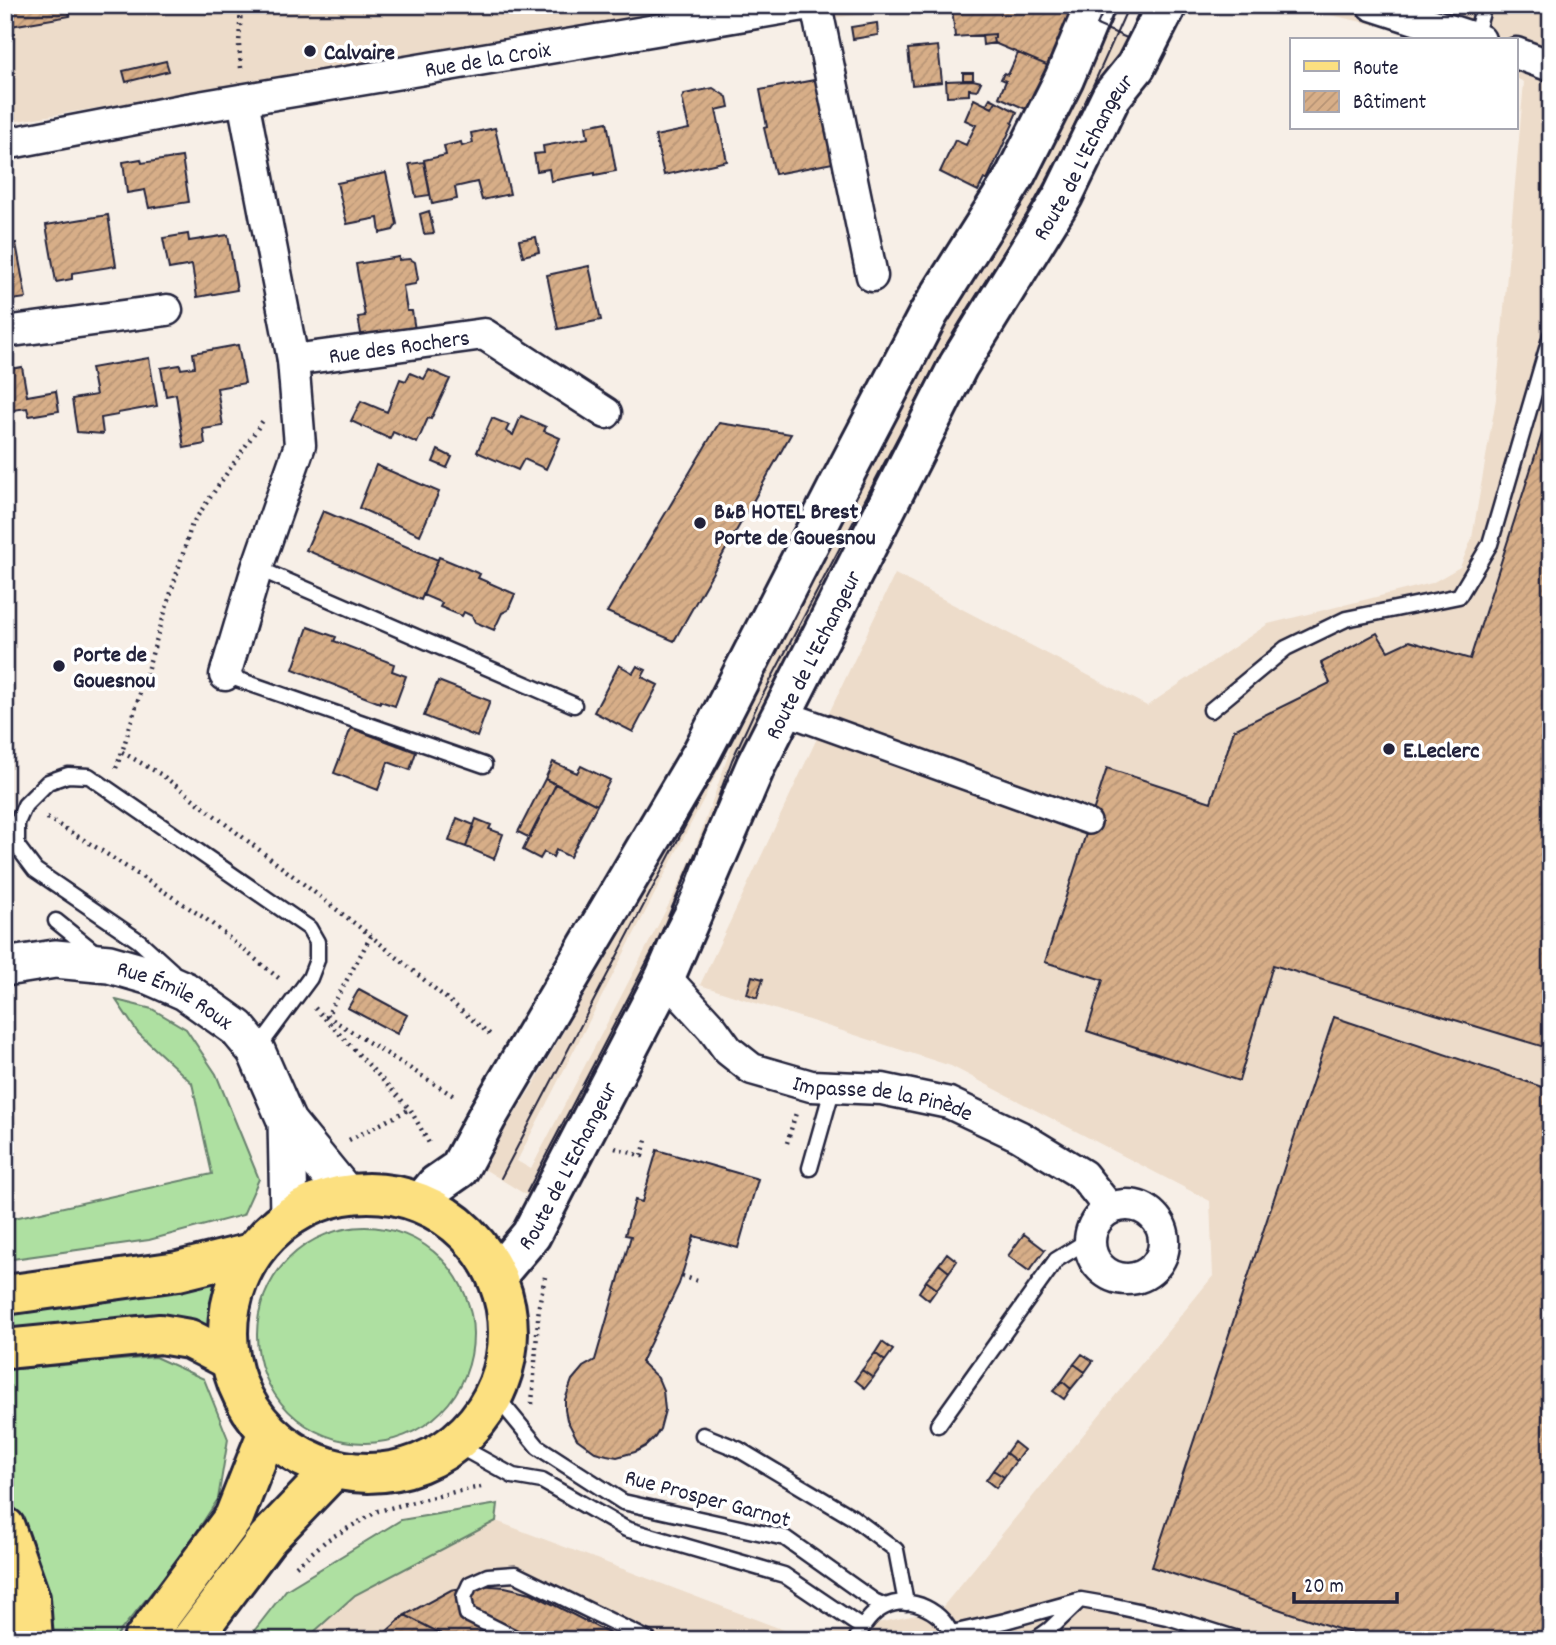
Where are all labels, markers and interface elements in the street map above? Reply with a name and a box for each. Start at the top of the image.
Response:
street label: Rue de la Croix [423,35,554,89]
place label: Calvaire [324,38,395,71]
legend [1290,38,1518,130]
marker: Calvaire [302,43,318,59]
text: Route [1353,55,1399,85]
street label: Route de L'Echangeur [1026,68,1144,248]
text: Bâtiment [1353,89,1426,119]
street label: Rue des Rochers [327,323,472,375]
place label: B&B HOTEL Brest Porte de Gouesnou [714,497,876,556]
marker: B&B HOTEL Brest Porte de Gouesnou [692,515,708,531]
street label: Route de L'Echangeur [758,565,872,746]
place label: Porte de Gouesnou [73,640,155,699]
marker: Porte de Gouesnou [51,658,67,674]
place label: E.Leclerc [1403,736,1479,769]
marker: E.Leclerc [1381,741,1397,757]
street label: Rue Émile Roux [112,954,239,1040]
street label: Impasse de la Pinède [788,1068,978,1132]
street label: Route de L'Echangeur [512,1076,628,1259]
street label: Rue Prosper Garnot [621,1462,794,1538]
scale bar [1294,1561,1397,1605]
text: 20 m [1304,1573,1344,1603]

